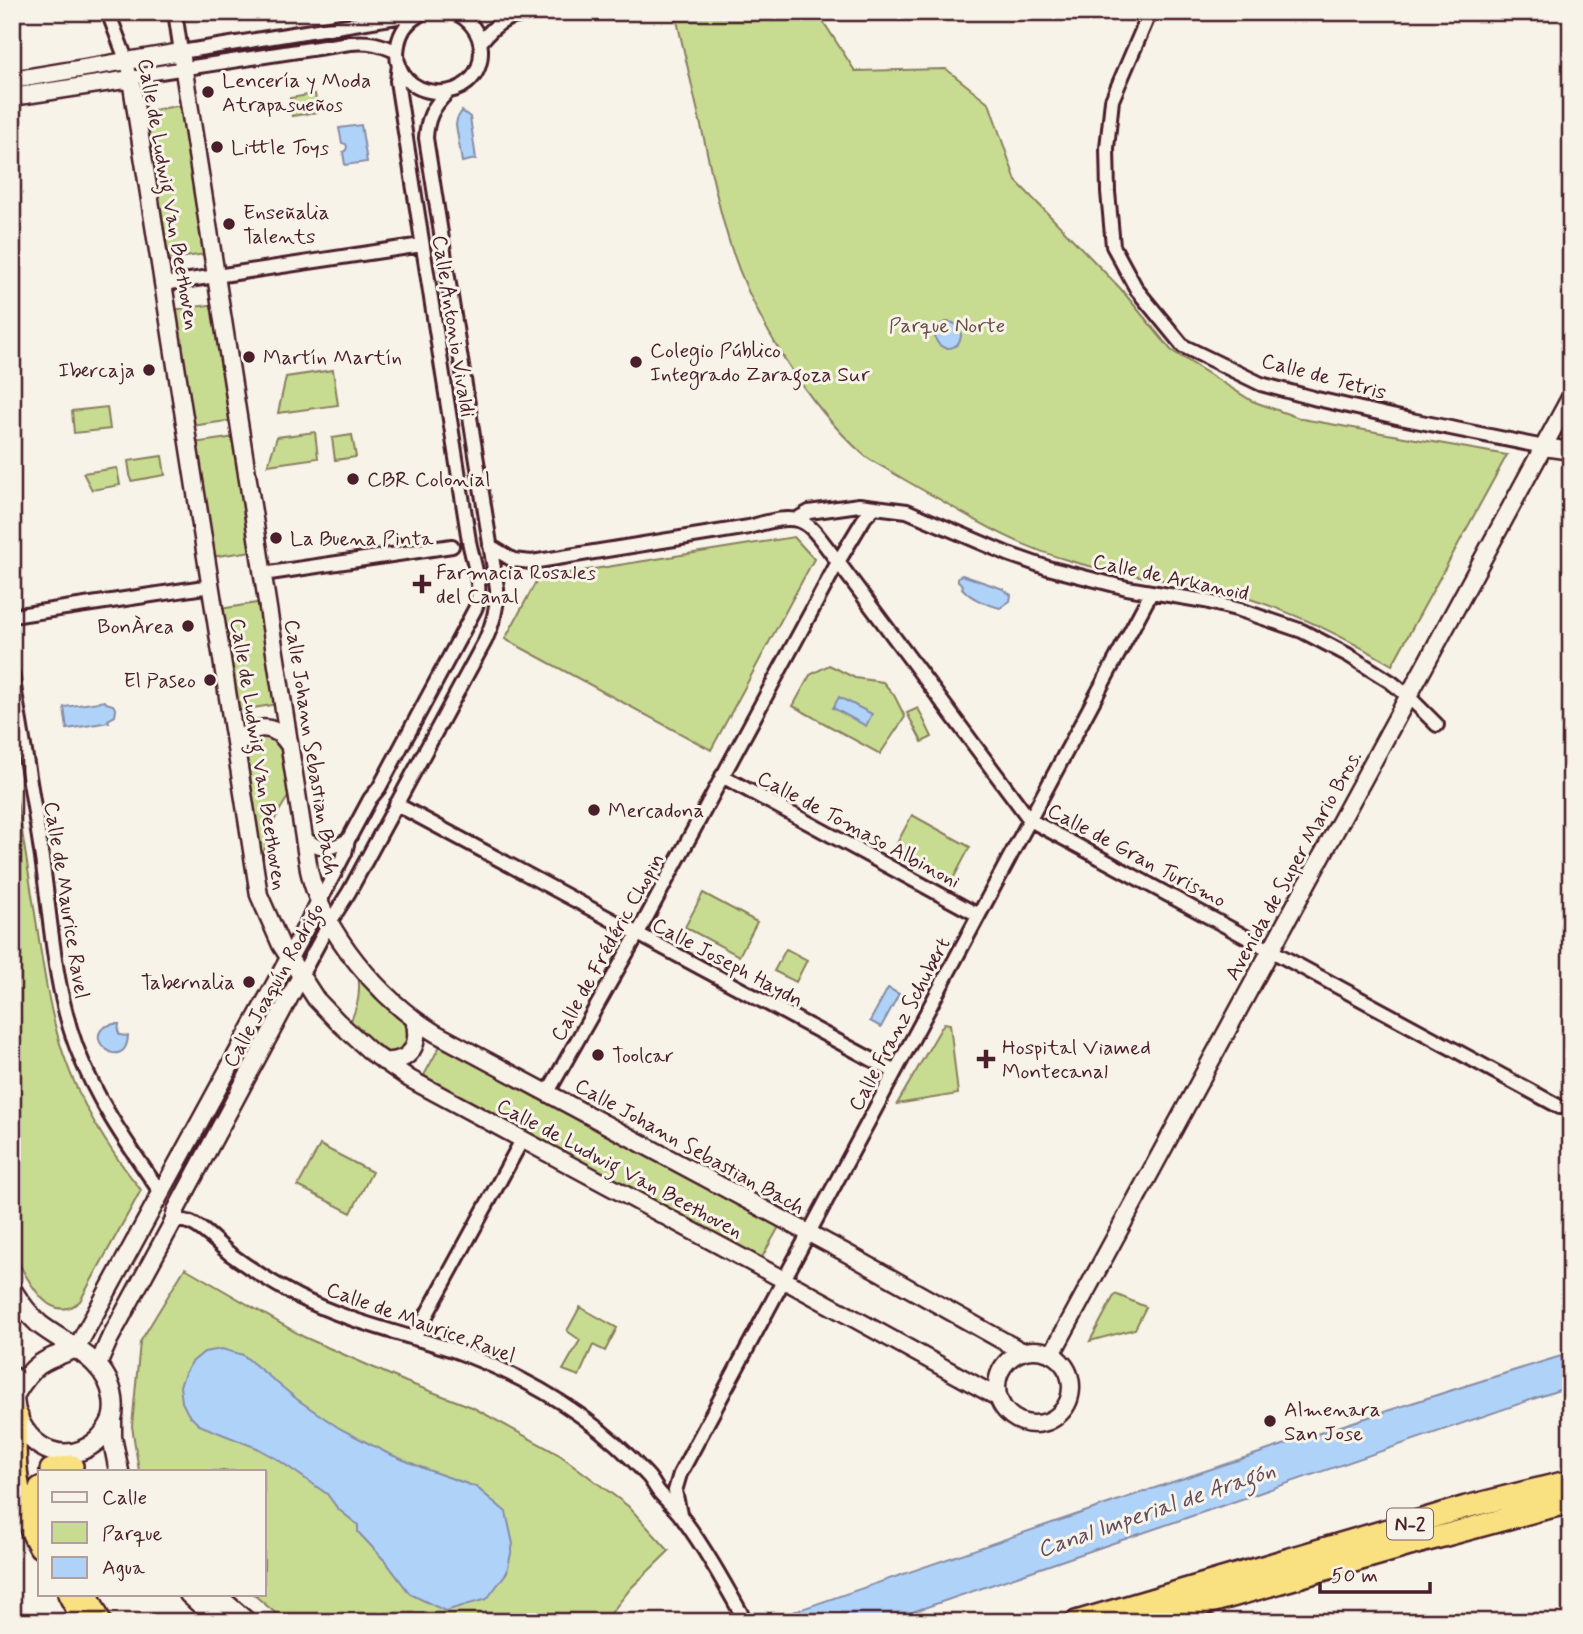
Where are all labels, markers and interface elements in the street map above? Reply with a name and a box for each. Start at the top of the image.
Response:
street label: Calle de Ludwig Van Beethoven [128,56,206,332]
place label: Lencería y Moda Atrapasueños [222,67,371,119]
marker: Lencería y Moda Atrapasueños [200,84,216,100]
place label: Little Toys [231,134,329,162]
marker: Little Toys [209,139,225,155]
place label: Enseñalia Talents [243,199,330,251]
marker: Enseñalia Talents [221,216,237,232]
street label: Calle Antonio Vivaldi [425,233,481,419]
park label: Parque Norte [889,312,1005,340]
place label: Colegio Público Integrado Zaragoza Sur [650,337,870,391]
place label: Martín Martín [263,344,402,372]
street label: Calle de Tetris [1258,347,1389,407]
marker: Martín Martín [241,349,257,365]
marker: Colegio Público Integrado Zaragoza Sur [628,354,644,370]
place label: Ibercaja [58,357,135,385]
marker: Ibercaja [141,362,157,378]
place label: CBR Colonial [367,466,491,494]
marker: CBR Colonial [345,471,361,487]
place label: La Buena Pinta [290,525,434,553]
marker: La Buena Pinta [268,530,284,546]
street label: Calle de Arkanoid [1090,548,1251,608]
place label: Farmacia Rosales del Canal [436,559,596,611]
marker: Farmacia Rosales del Canal [414,576,430,592]
place label: BonÀrea [97,613,174,641]
street label: Calle de Ludwig Van Beethoven [221,616,293,892]
street label: Calle Johann Sebastian Bach [277,617,345,877]
marker: BonÀrea [180,618,196,634]
place label: El Paseo [123,667,196,695]
marker: El Paseo [202,672,218,688]
street label: Avenida de Super Mario Bros. [1219,745,1369,986]
street label: Calle de Tomaso Albinoni [752,764,965,896]
place label: Mercadona [608,797,704,825]
street label: Calle de Gran Turismo [1042,797,1231,915]
street label: Calle de Maurice Ravel [37,799,95,1001]
marker: Mercadona [586,802,602,818]
street label: Calle de Frédéric Chopin [544,848,671,1047]
street label: Calle Joaquín Rodrigo [217,898,333,1074]
street label: Calle Joseph Haydn [647,911,808,1015]
street label: Calle Franz Schubert [842,933,958,1116]
place label: Tabernalia [141,969,235,997]
marker: Tabernalia [241,974,257,990]
place label: Hospital Viamed Montecanal [1002,1034,1151,1086]
place label: Toolcar [612,1042,674,1070]
marker: Toolcar [590,1047,606,1063]
marker: Hospital Viamed Montecanal [976,1049,996,1069]
street label: Calle Johann Sebastian Bach [570,1072,809,1222]
street label: Calle de Ludwig Van Beethoven [491,1092,748,1248]
street label: Calle de Maurice Ravel [322,1276,519,1370]
place label: Almenara San Jose [1284,1396,1381,1448]
marker: Almenara San Jose [1262,1413,1278,1429]
water label: Canal Imperial de Aragón [1034,1456,1280,1568]
legend [38,1470,266,1596]
text: Calle [102,1484,147,1512]
road number: N-2 [1387,1508,1433,1540]
text: Parque [102,1520,163,1548]
scale bar [1320,1550,1431,1594]
text: Agua [102,1554,145,1582]
text: 50 m [1331,1562,1378,1590]

